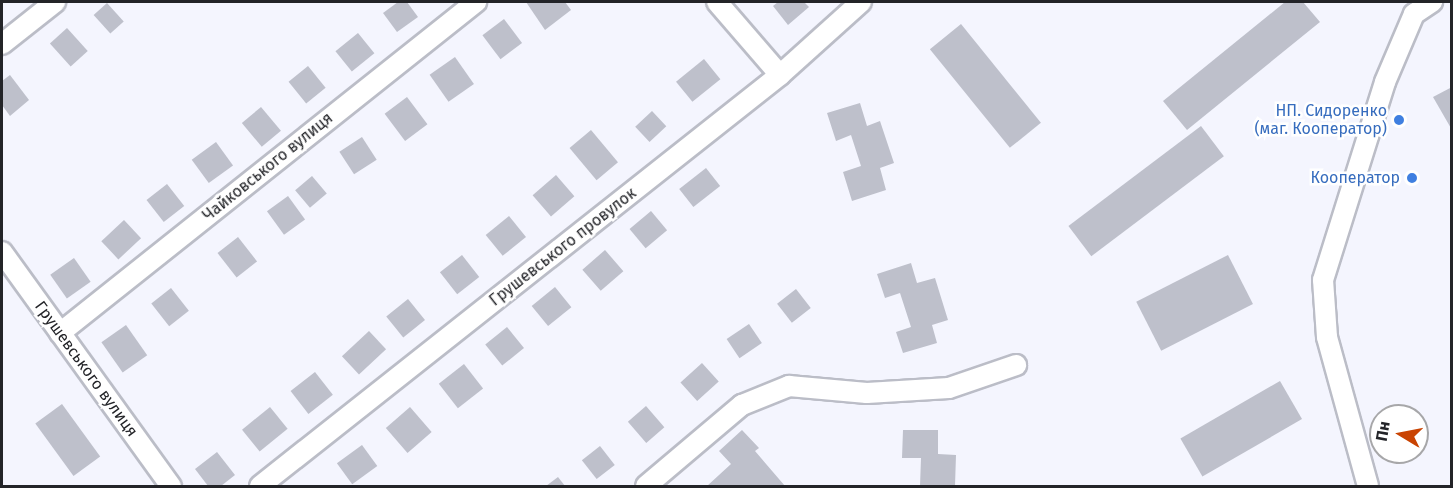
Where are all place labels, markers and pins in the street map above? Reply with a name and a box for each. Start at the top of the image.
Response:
place label: НП. Сидоренко (маг. Кооператор) [1254,101,1387,139]
marker: НП. Сидоренко (маг. Кооператор) [1392,113,1406,127]
place label: Кооператор [1311,168,1400,188]
marker: Кооператор [1405,171,1419,185]

